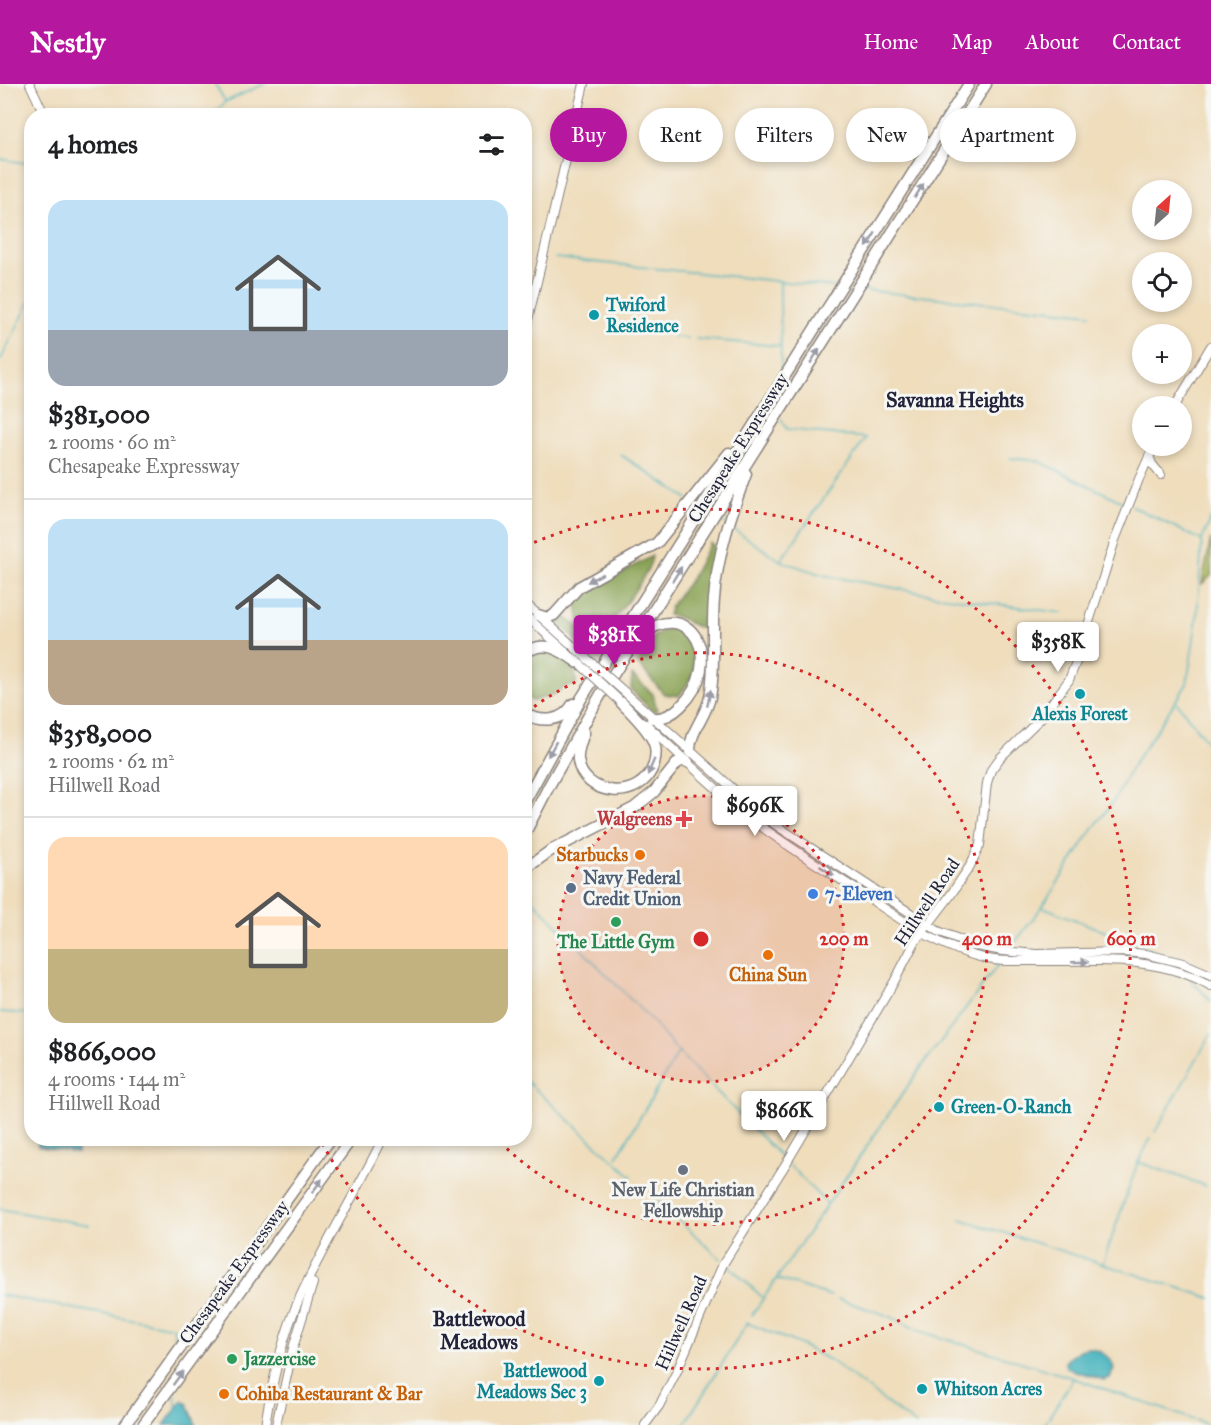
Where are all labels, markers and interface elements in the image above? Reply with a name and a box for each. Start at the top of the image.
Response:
text: Nestly [30,25,105,60]
text: Home [863,29,918,55]
text: Map [951,29,992,55]
text: About [1025,29,1079,55]
text: Contact [1112,29,1181,55]
chip: Buy [550,108,627,162]
chip: Rent [639,108,723,162]
chip: Filters [735,108,834,162]
chip: New [846,108,928,162]
chip: Apartment [940,108,1076,162]
text: 4 homes [48,128,138,160]
icon: filters [475,128,508,161]
north arrow [1132,180,1192,240]
map controls [1132,180,1192,456]
one-way arrow [913,183,924,199]
one-way arrow [866,232,877,248]
icon: home [224,239,332,347]
button: locate [1132,252,1192,312]
place label: Twiford Residence [605,294,679,337]
marker: Twiford Residence [587,308,601,322]
button: + [1132,324,1192,384]
one-way arrow [809,348,820,364]
street label: Chesapeake Expressway [683,369,793,527]
district label: Savanna Heights [886,388,1025,413]
button: − [1132,396,1192,456]
text: $381,000 [48,398,150,430]
text: 2 rooms · 60 m² [48,430,176,454]
text: Chesapeake Expressway [48,454,239,478]
icon: home [224,558,332,666]
one-way arrow [672,566,683,582]
one-way arrow [586,573,603,583]
pin: $381K [572,615,656,666]
text: $381K [588,622,640,646]
pin: $358K [1016,622,1100,673]
text: $358K [1031,629,1085,653]
marker: Alexis Forest [1073,687,1087,701]
one-way arrow [705,688,714,707]
place label: Alexis Forest [1031,703,1128,725]
text: $358,000 [48,717,152,749]
one-way arrow [547,741,557,758]
text: 2 rooms · 62 m² [48,749,174,773]
one-way arrow [647,759,656,776]
text: Hillwell Road [48,773,160,797]
pin: $696K [713,786,797,837]
text: $696K [726,793,784,817]
place label: Walgreens [597,808,672,831]
marker: Walgreens [677,812,691,826]
place label: Starbucks [556,844,628,866]
marker: Starbucks [633,848,647,862]
street label: Hillwell Road [890,854,964,950]
one-way arrow [819,865,835,876]
place label: Navy Federal Credit Union [583,867,682,910]
icon: home [224,876,332,984]
marker: Navy Federal Credit Union [564,881,578,895]
place label: 7-Eleven [825,883,893,905]
marker: 7-Eleven [806,887,820,901]
marker: The Little Gym [609,915,623,929]
text: 200 m [820,928,869,950]
text: 400 m [962,928,1013,951]
text: 600 m [1106,928,1156,950]
centre of rings [691,929,711,949]
place label: The Little Gym [556,931,676,954]
marker: China Sun [761,948,775,962]
one-way arrow [1070,957,1089,966]
place label: China Sun [729,964,807,986]
text: $866,000 [48,1035,156,1067]
text: 4 rooms · 144 m² [48,1067,185,1091]
text: Hillwell Road [48,1091,160,1115]
pin: $866K [742,1091,826,1142]
place label: Green-O-Ranch [951,1096,1073,1118]
text: $866K [755,1098,813,1122]
marker: Green-O-Ranch [932,1100,946,1114]
marker: New Life Christian Fellowship [676,1163,690,1177]
one-way arrow [311,1179,323,1195]
place label: New Life Christian Fellowship [612,1179,755,1223]
street label: Chesapeake Expressway [174,1195,294,1348]
street label: Hillwell Road [650,1272,712,1374]
district label: Battlewood Meadows [433,1307,526,1354]
place label: Jazzercise [242,1348,316,1371]
marker: Jazzercise [225,1352,239,1366]
place label: Battlewood Meadows Sec 3 [477,1360,588,1404]
one-way arrow [171,1370,183,1385]
marker: Battlewood Meadows Sec 3 [592,1374,606,1388]
place label: Whitson Acres [934,1378,1043,1400]
marker: Whitson Acres [915,1382,929,1396]
place label: Cohiba Restaurant & Bar [236,1383,424,1405]
marker: Cohiba Restaurant & Bar [217,1387,231,1401]

